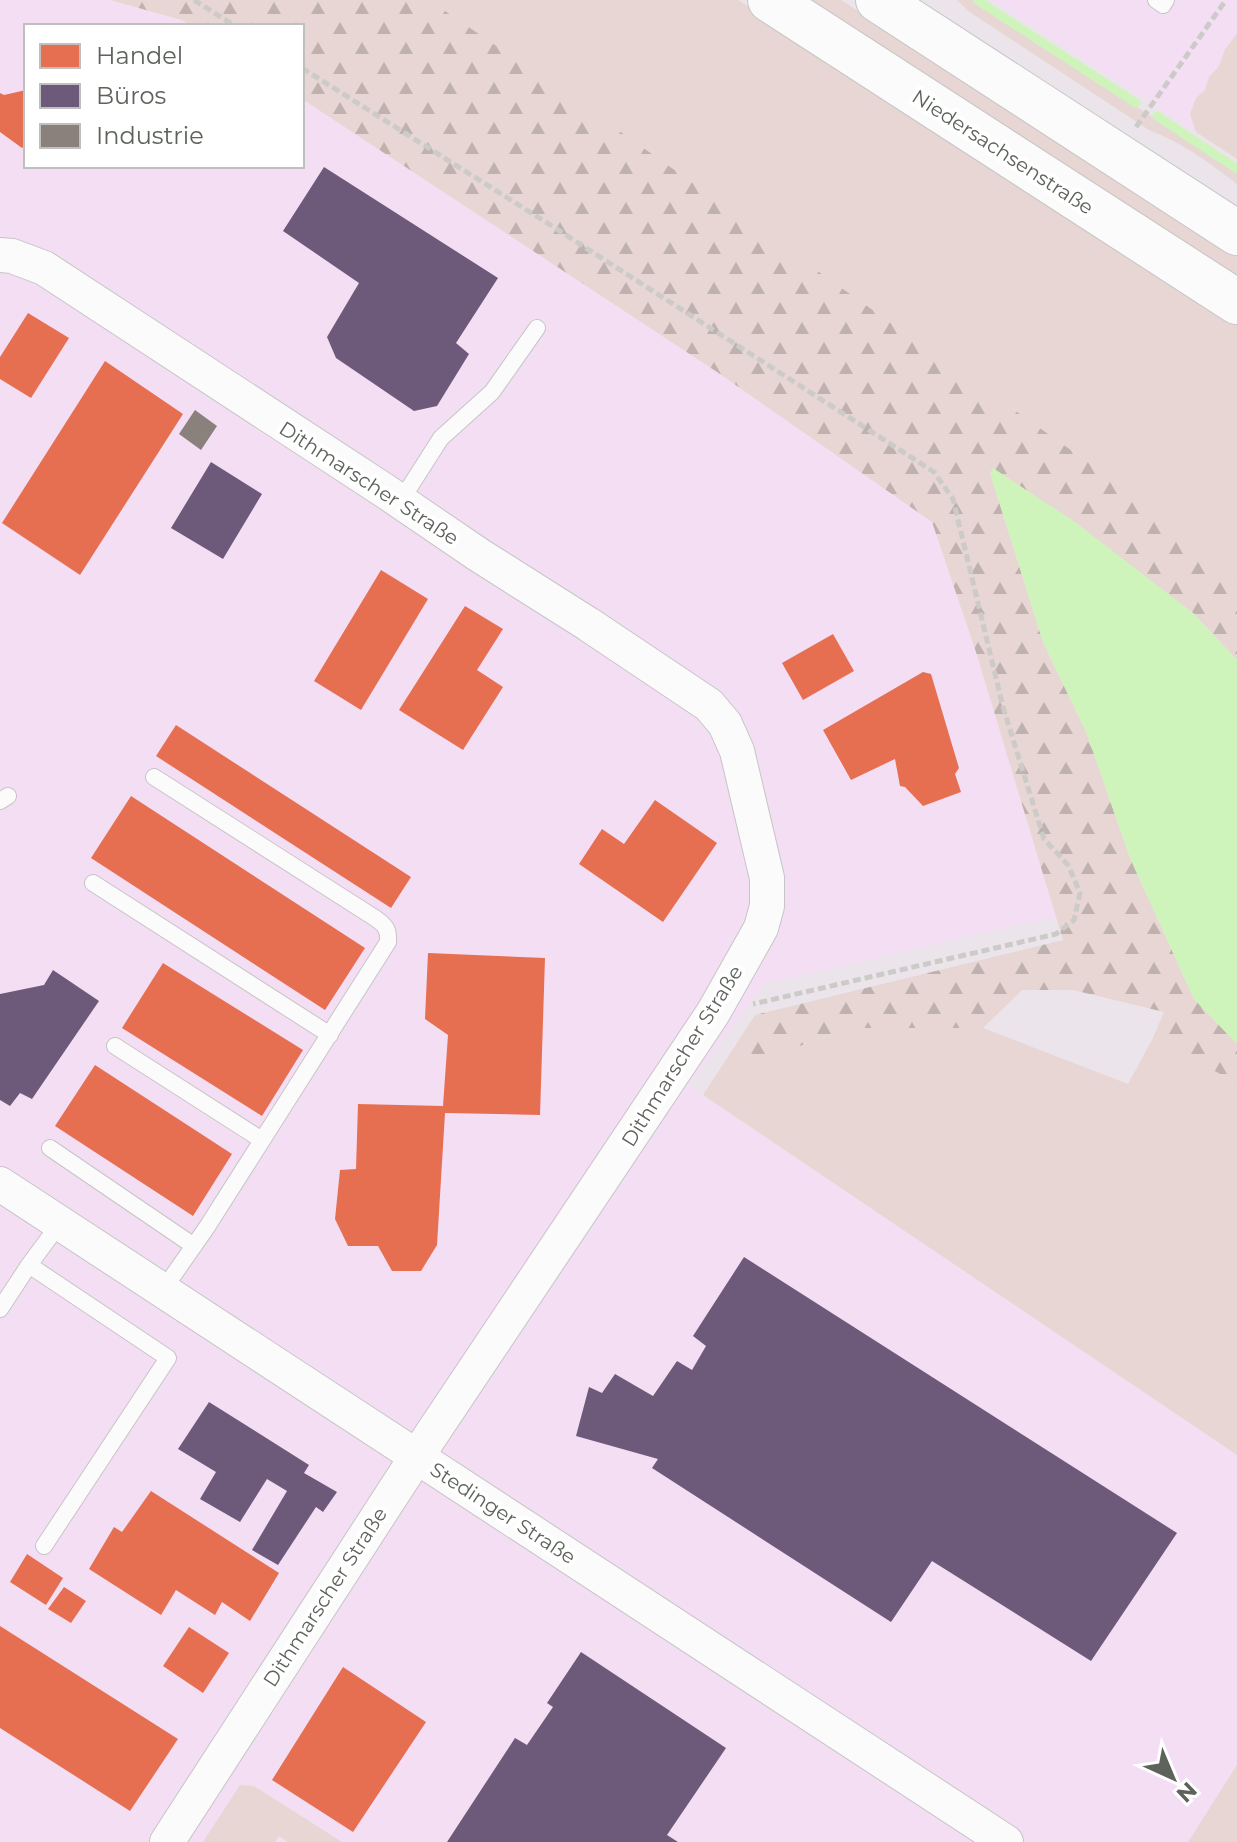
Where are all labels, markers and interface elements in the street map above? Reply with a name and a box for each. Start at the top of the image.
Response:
legend [24,24,304,168]
text: Handel [96,41,183,70]
text: Büros [96,81,166,110]
street label: Niedersachsenstraße [908,84,1098,220]
text: Industrie [96,121,204,150]
street label: Dithmarscher Straße [275,416,463,550]
street label: Dithmarscher Straße [616,961,748,1151]
street label: Stedinger Straße [426,1457,580,1569]
street label: Dithmarscher Straße [258,1503,392,1691]
north arrow [1133,1738,1213,1818]
text: N [1171,1776,1202,1808]

